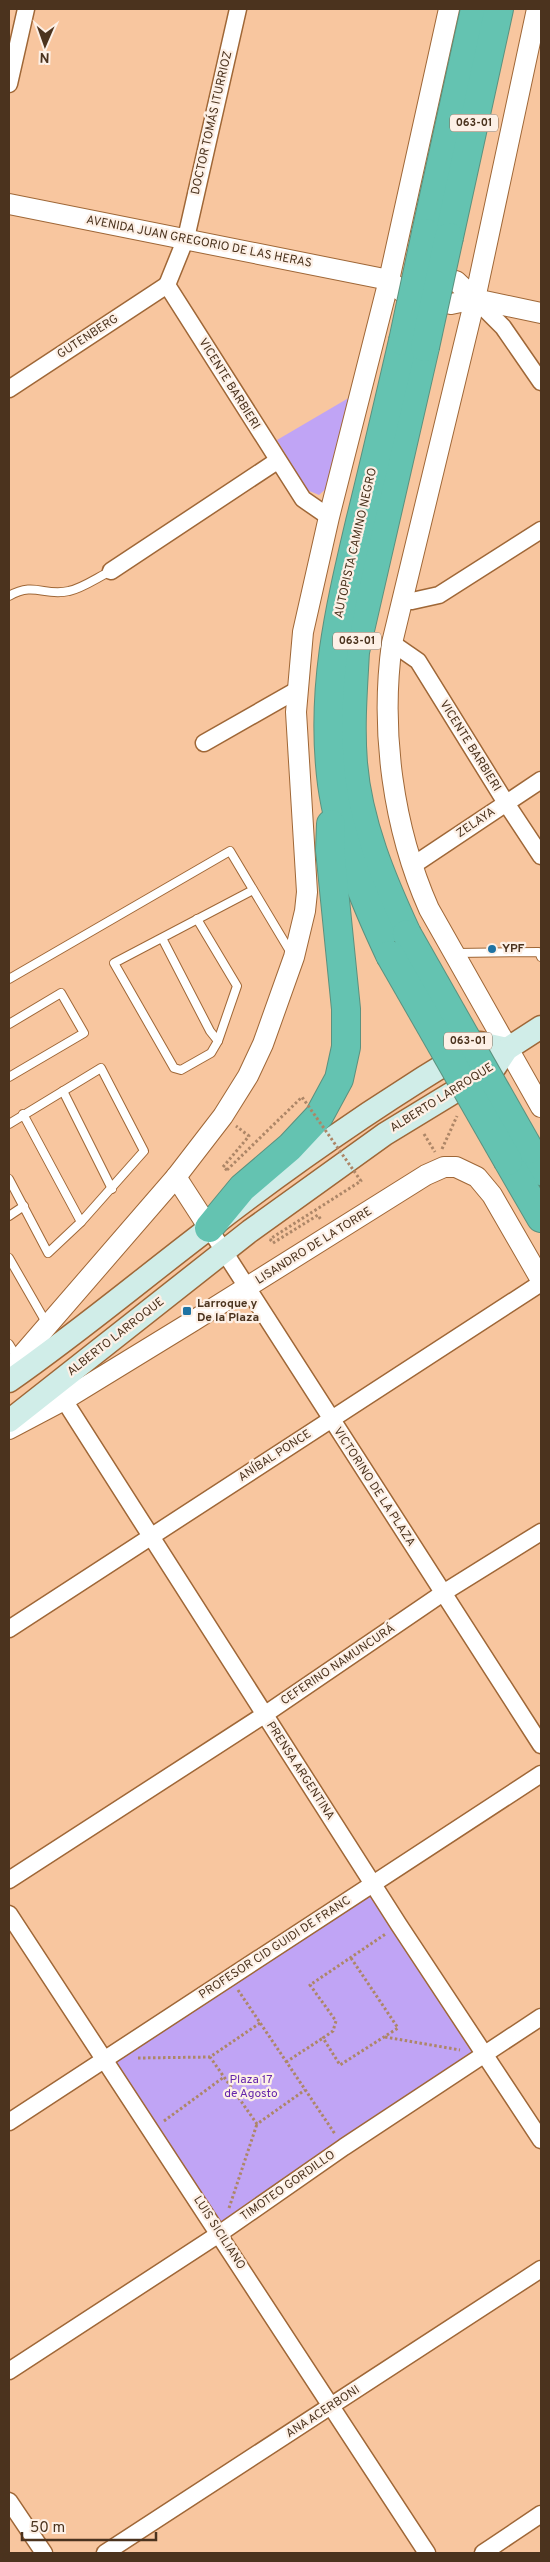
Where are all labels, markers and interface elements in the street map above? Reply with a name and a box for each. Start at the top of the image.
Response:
north arrow [20,20,70,70]
text: N [39,48,50,65]
street label: DOCTOR TOMÁS ITURRIOZ [188,50,236,196]
road number: 063-01 [450,115,498,132]
street label: AVENIDA JUAN GREGORIO DE LAS HERAS [85,212,313,272]
street label: GUTENBERG [54,311,122,363]
street label: VICENTE BARBIERI [195,335,263,433]
street label: AUTOPISTA CAMINO NEGRO [331,466,381,620]
road number: 063-01 [333,632,381,649]
street label: VICENTE BARBIERI [436,697,504,795]
street label: ZELAYA [453,804,499,842]
place label: YPF [502,941,525,957]
marker: YPF [486,943,498,955]
road number: 063-01 [444,1032,492,1050]
street label: ALBERTO LARROQUE [387,1060,497,1136]
street label: LISANDRO DE LA TORRE [253,1204,375,1288]
street label: ALBERTO LARROQUE [64,1294,168,1380]
place label: Larroque y De la Plaza [197,1296,259,1326]
marker: Larroque y De la Plaza [181,1305,193,1317]
street label: VICTORINO DE LA PLAZA [329,1424,419,1550]
street label: ANÍBAL PONCE [235,1426,315,1486]
street label: CEFERINO NAMUNCURÁ [278,1621,398,1709]
street label: PRENSA ARGENTINA [262,1719,338,1823]
street label: PROFESOR CID GUIDI DE FRANC [196,1893,354,2003]
park label: Plaza 17 de Agosto [224,2072,278,2102]
street label: TIMOTEO GORDILLO [237,2147,339,2225]
street label: LUIS SICILIANO [189,2193,249,2273]
street label: ANA ACERBONI [283,2382,363,2442]
scale bar [22,2510,156,2542]
text: 50 m [30,2519,65,2538]

